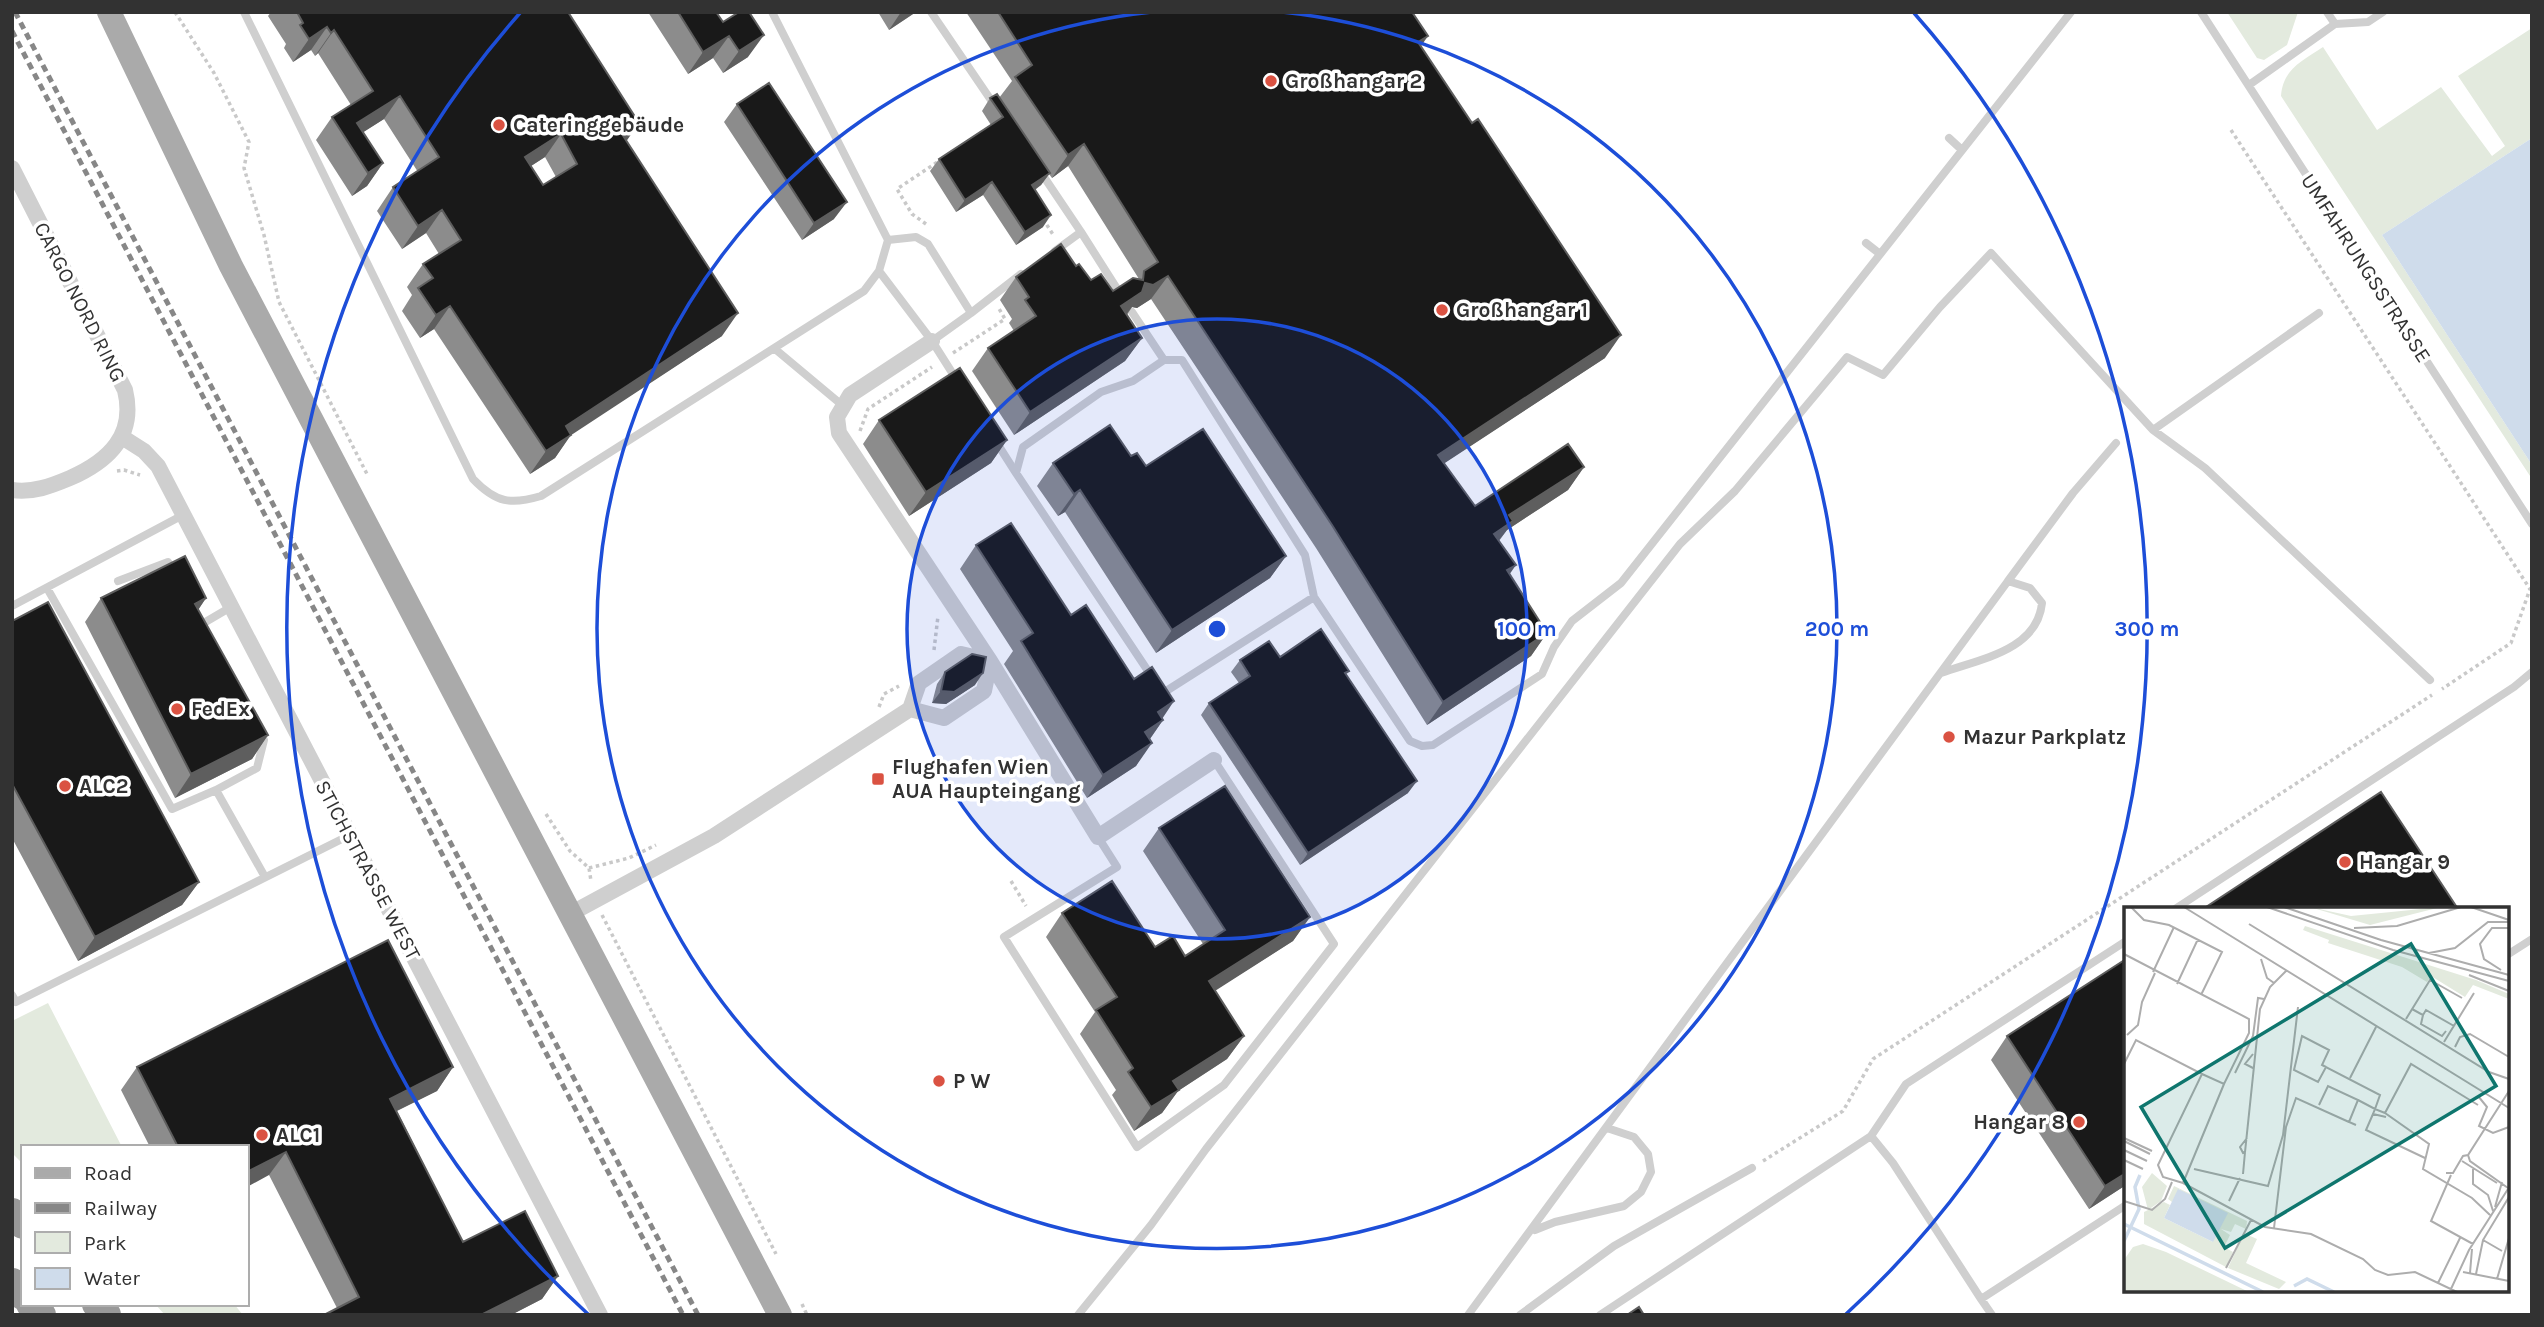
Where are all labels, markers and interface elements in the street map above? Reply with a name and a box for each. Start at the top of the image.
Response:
place label: Großhangar 2 [1285,69,1422,93]
marker: Großhangar 2 [1263,73,1279,89]
place label: Cateringgebäude [513,113,684,137]
marker: Cateringgebäude [491,117,507,133]
street label: UMFAHRUNGSSTRASSE [2296,169,2436,367]
street label: CARGO NORD RING [29,218,131,386]
place label: Großhangar 1 [1456,298,1588,322]
marker: Großhangar 1 [1434,302,1450,318]
centre of rings [1205,617,1229,641]
text: 100 m [1497,617,1557,641]
text: 200 m [1805,617,1869,641]
text: 300 m [2115,617,2179,641]
place label: FedEx [191,697,250,721]
marker: FedEx [169,701,185,717]
place label: Mazur Parkplatz [1963,725,2126,749]
marker: Mazur Parkplatz [1941,729,1957,745]
place label: Flughafen Wien AUA Haupteingang [892,755,1080,803]
marker: Flughafen Wien AUA Haupteingang [870,771,886,787]
place label: ALC2 [79,774,129,798]
street label: STICHSTRASSE WEST [310,776,426,964]
marker: ALC2 [57,778,73,794]
place label: Hangar 9 [2359,850,2450,874]
marker: Hangar 9 [2337,854,2353,870]
inset map [2124,907,2509,1292]
place label: P W [953,1069,991,1093]
marker: P W [931,1073,947,1089]
place label: Hangar 8 [1973,1110,2065,1134]
marker: Hangar 8 [2071,1114,2087,1130]
place label: ALC1 [276,1123,320,1147]
marker: ALC1 [254,1127,270,1143]
legend [21,1145,248,1306]
text: Road [84,1161,132,1185]
text: Railway [84,1196,157,1220]
text: Park [84,1231,127,1255]
text: Water [84,1266,140,1290]

